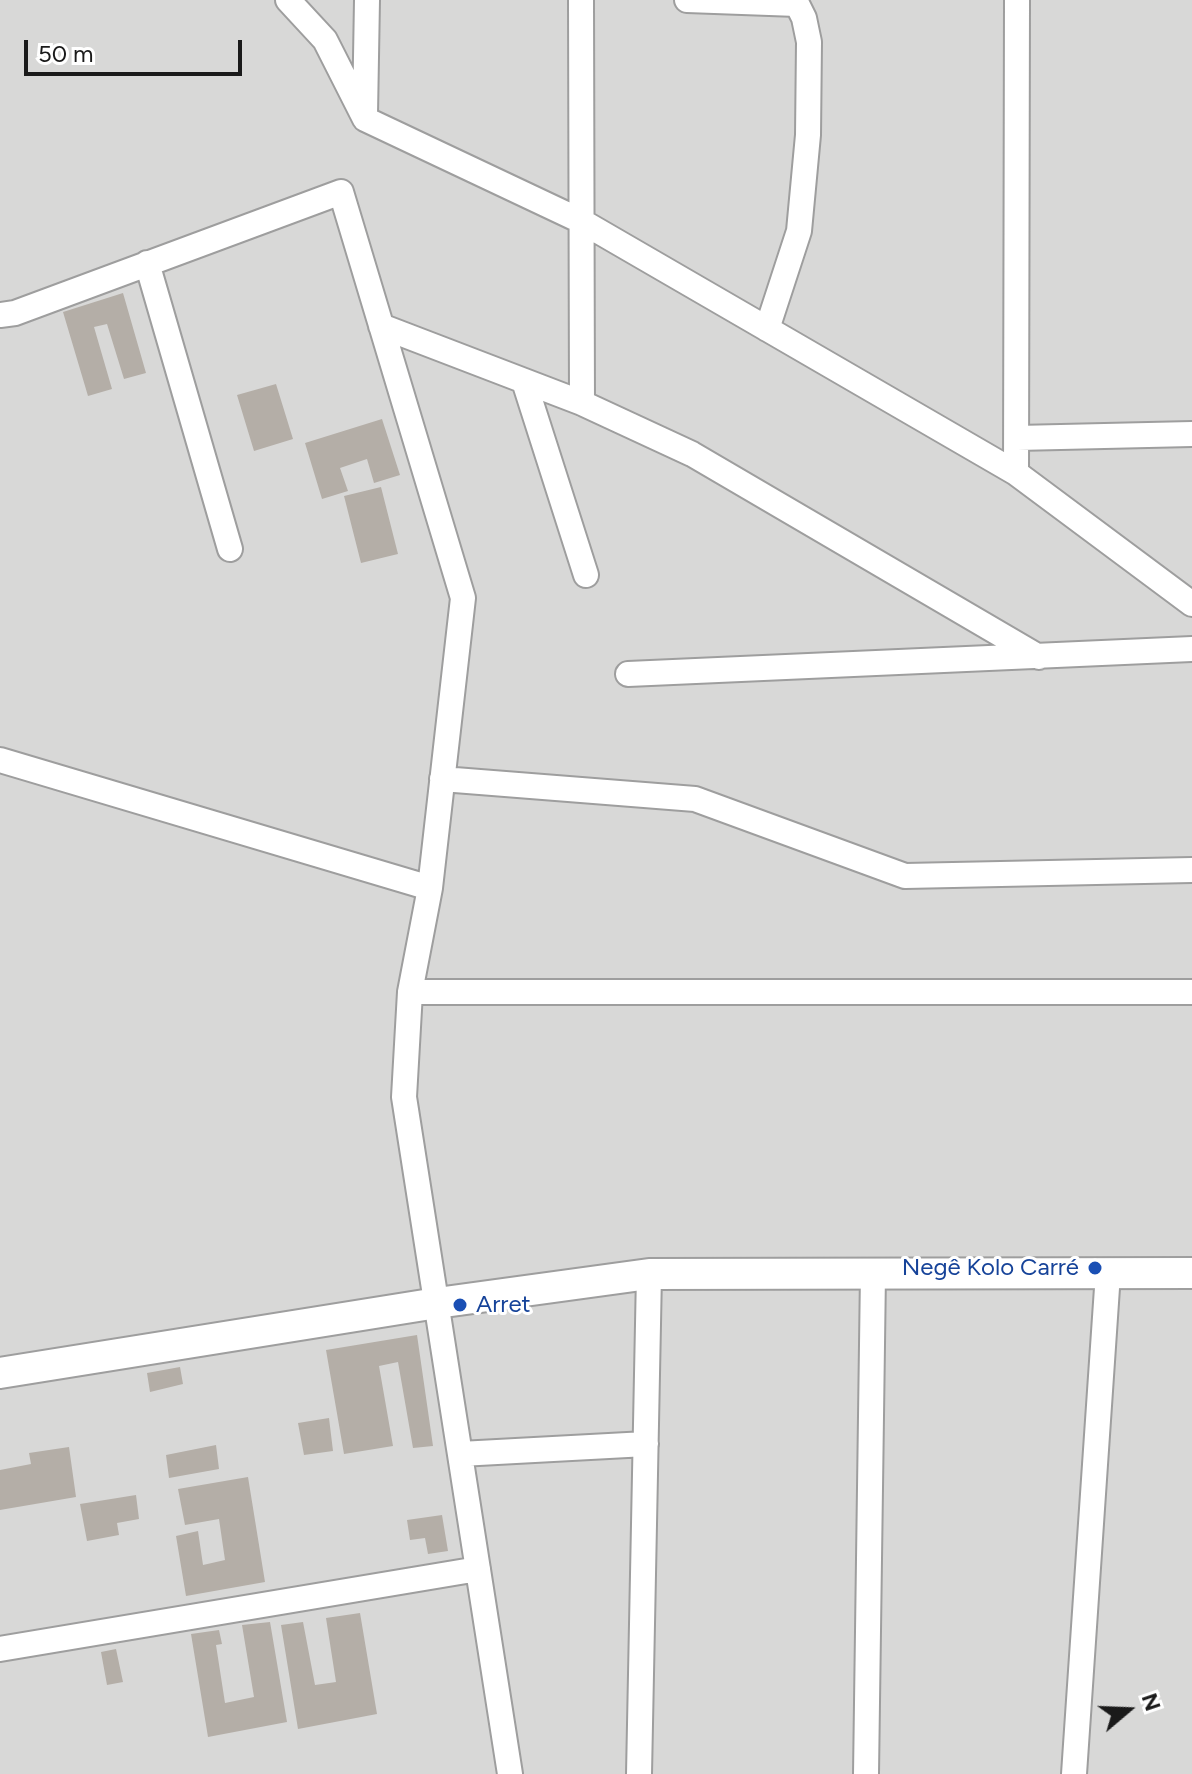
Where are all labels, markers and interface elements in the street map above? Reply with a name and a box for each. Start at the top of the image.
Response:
scale bar [28,24,246,74]
text: 50 m [38,39,94,68]
place label: Negê Kolo Carré [902,1254,1079,1282]
marker: Negê Kolo Carré [1086,1259,1104,1277]
place label: Arret [476,1291,531,1319]
marker: Arret [451,1296,469,1314]
north arrow [1088,1670,1168,1750]
text: N [1136,1690,1167,1714]

